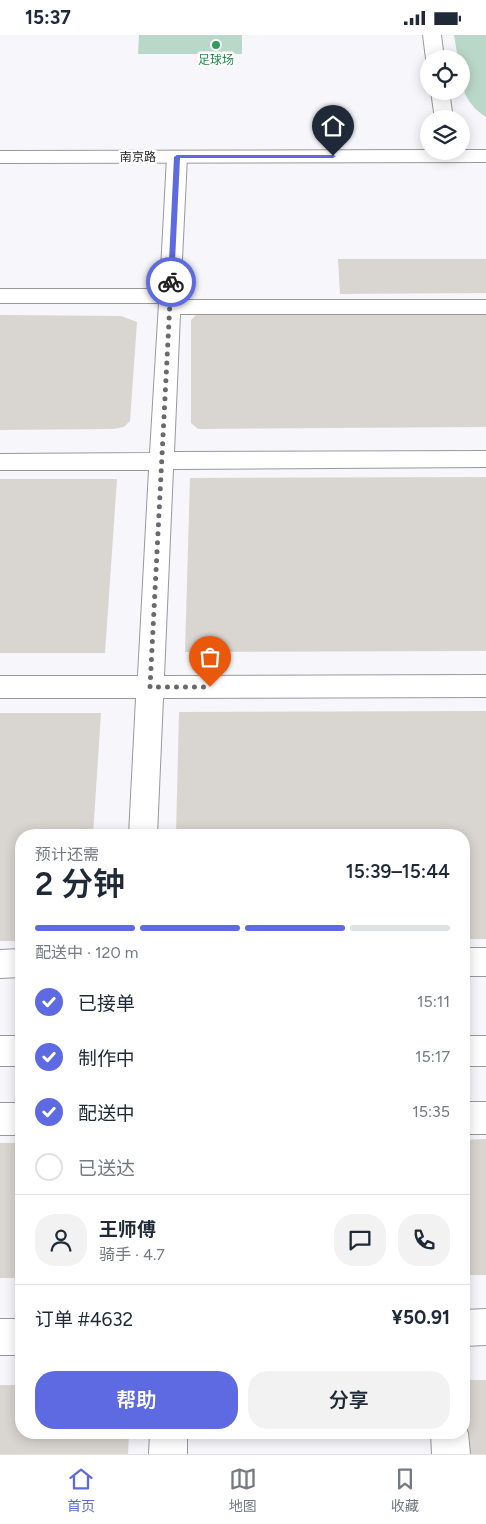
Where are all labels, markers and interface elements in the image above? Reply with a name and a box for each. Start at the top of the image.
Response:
text: 15:37 [25,6,71,29]
marker: 足球场 [210,39,222,51]
map controls [420,50,470,160]
button: locate [420,50,470,100]
place label: 足球场 [198,53,234,67]
pin [312,105,354,156]
button: layers [420,110,470,160]
icon: home [319,112,347,140]
street label: 南京路 [120,150,156,164]
courier [146,257,196,307]
icon: bike [157,268,185,296]
pin [189,636,231,687]
icon: bag [196,643,224,671]
text: 预计还需 [35,845,99,864]
text: 15:39–15:44 [346,860,450,883]
text: 2 分钟 [35,865,125,903]
text: 配送中 · 120 m [35,943,138,962]
icon: check [35,988,63,1016]
text: 已接单 [78,992,135,1015]
text: 15:11 [417,992,450,1011]
icon: check [35,1043,63,1071]
text: 制作中 [78,1047,135,1070]
text: 15:17 [415,1047,450,1066]
icon: check [35,1098,63,1126]
text: 配送中 [78,1102,135,1125]
text: 15:35 [412,1102,450,1121]
text: 已送达 [78,1157,135,1180]
button: person [35,1214,87,1266]
button: chat [334,1214,386,1266]
button: phone [398,1214,450,1266]
text: 王师傅 [99,1218,156,1241]
text: 骑手 · 4.7 [99,1245,165,1264]
text: ¥50.91 [392,1306,450,1329]
text: 订单 #4632 [35,1308,133,1331]
button: 帮助 [35,1371,238,1429]
button: 分享 [248,1371,450,1429]
tab: 首页 [67,1465,95,1515]
tab: 地图 [229,1465,257,1515]
tab: 收藏 [391,1465,419,1515]

